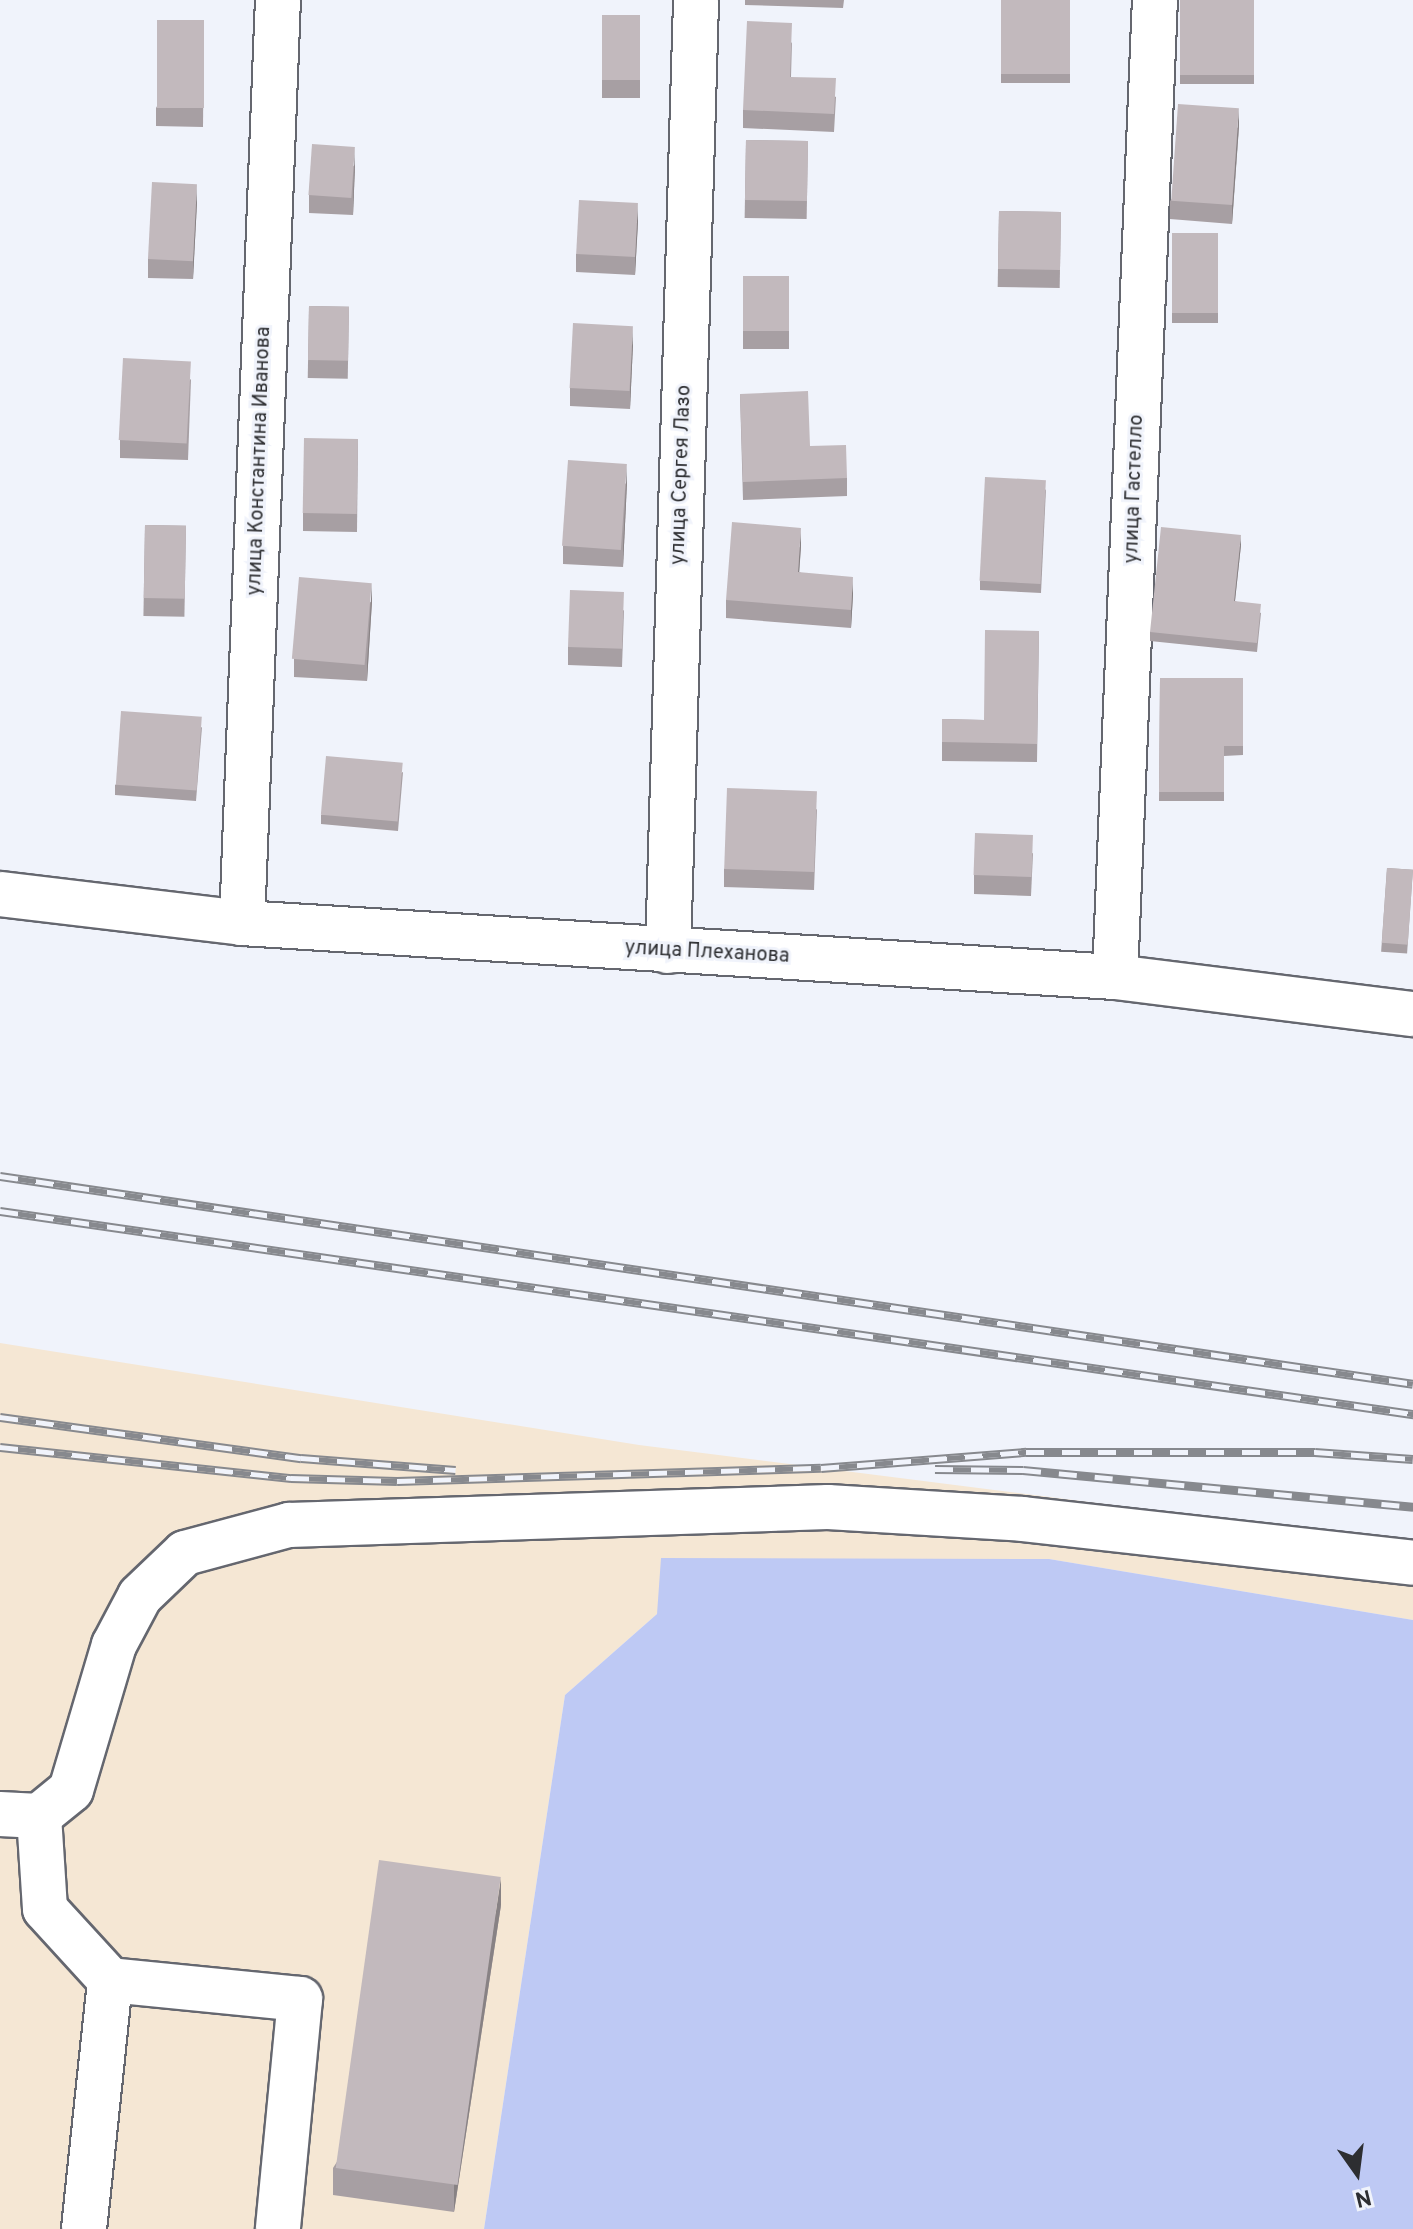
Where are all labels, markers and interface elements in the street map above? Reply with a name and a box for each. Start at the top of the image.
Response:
street label: улица Константина Иванова [243,326,277,596]
street label: улица Сергея Лазо [667,385,697,565]
street label: улица Гастелло [1120,414,1150,564]
street label: улица Плеханова [624,937,790,969]
north arrow [1317,2133,1397,2213]
text: N [1352,2182,1374,2212]

